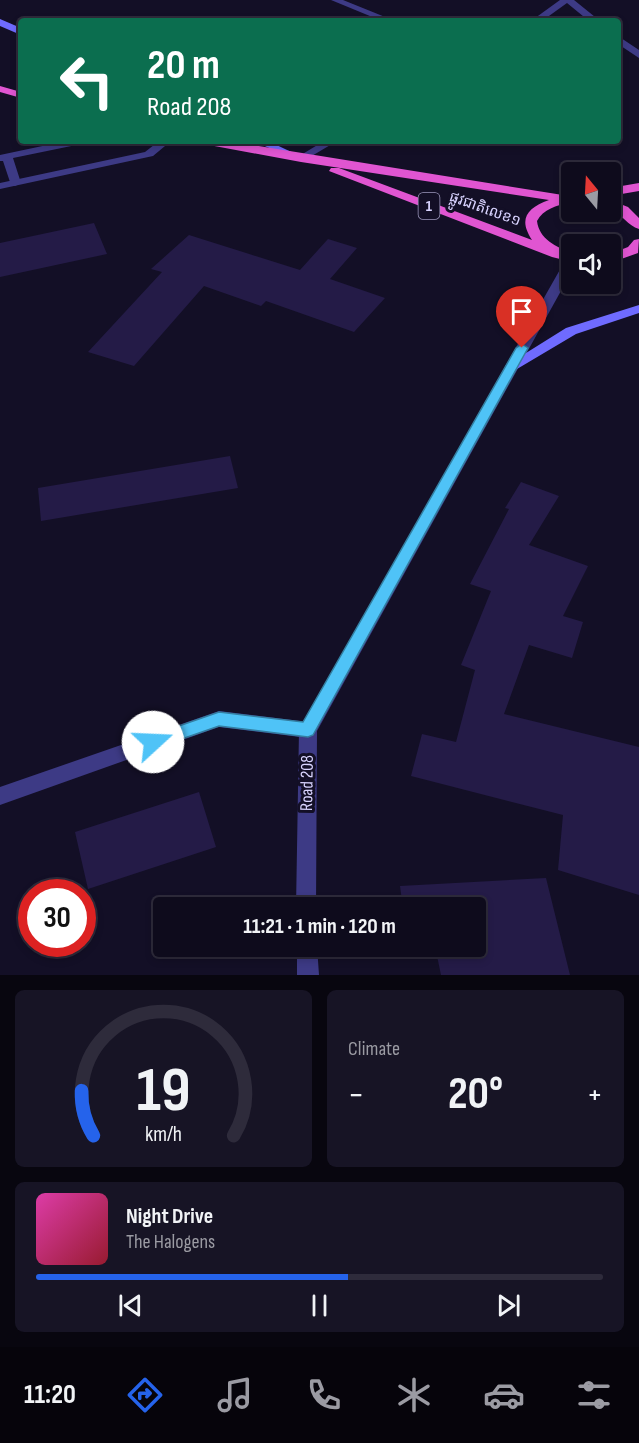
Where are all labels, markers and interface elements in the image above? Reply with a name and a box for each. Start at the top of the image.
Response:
text: 20 m [147,40,220,91]
icon: left [48,42,126,120]
text: Road 208 [147,91,231,123]
north arrow [561,162,621,222]
map controls [561,162,621,294]
street label: ផ្លូវជាតិលេខ១ [445,187,524,234]
road number: 1 [418,193,440,219]
button: sound [561,234,621,294]
pin [496,286,547,348]
icon: arrive [505,295,538,328]
position arrow [121,710,185,774]
street label: Road 208 [296,755,318,811]
speed limit sign: 30 [18,879,96,957]
text: 11:21 · 1 min · 120 m [243,913,396,940]
text: Climate [348,1037,400,1061]
text: 19 [136,1054,191,1129]
text: 20° [448,1067,503,1122]
text: − [348,1075,364,1115]
text: + [587,1075,603,1115]
text: km/h [145,1122,182,1147]
text: Night Drive [126,1203,213,1230]
text: The Halogens [126,1230,215,1254]
icon: previous [114,1289,147,1322]
icon: pause [303,1289,336,1322]
icon: next [492,1289,525,1322]
icon: directions [124,1374,166,1416]
icon: music [214,1374,256,1416]
icon: phone [303,1374,345,1416]
icon: climate [393,1374,435,1416]
icon: car [483,1374,525,1416]
icon: filters [573,1374,615,1416]
text: 11:20 [24,1379,76,1411]

